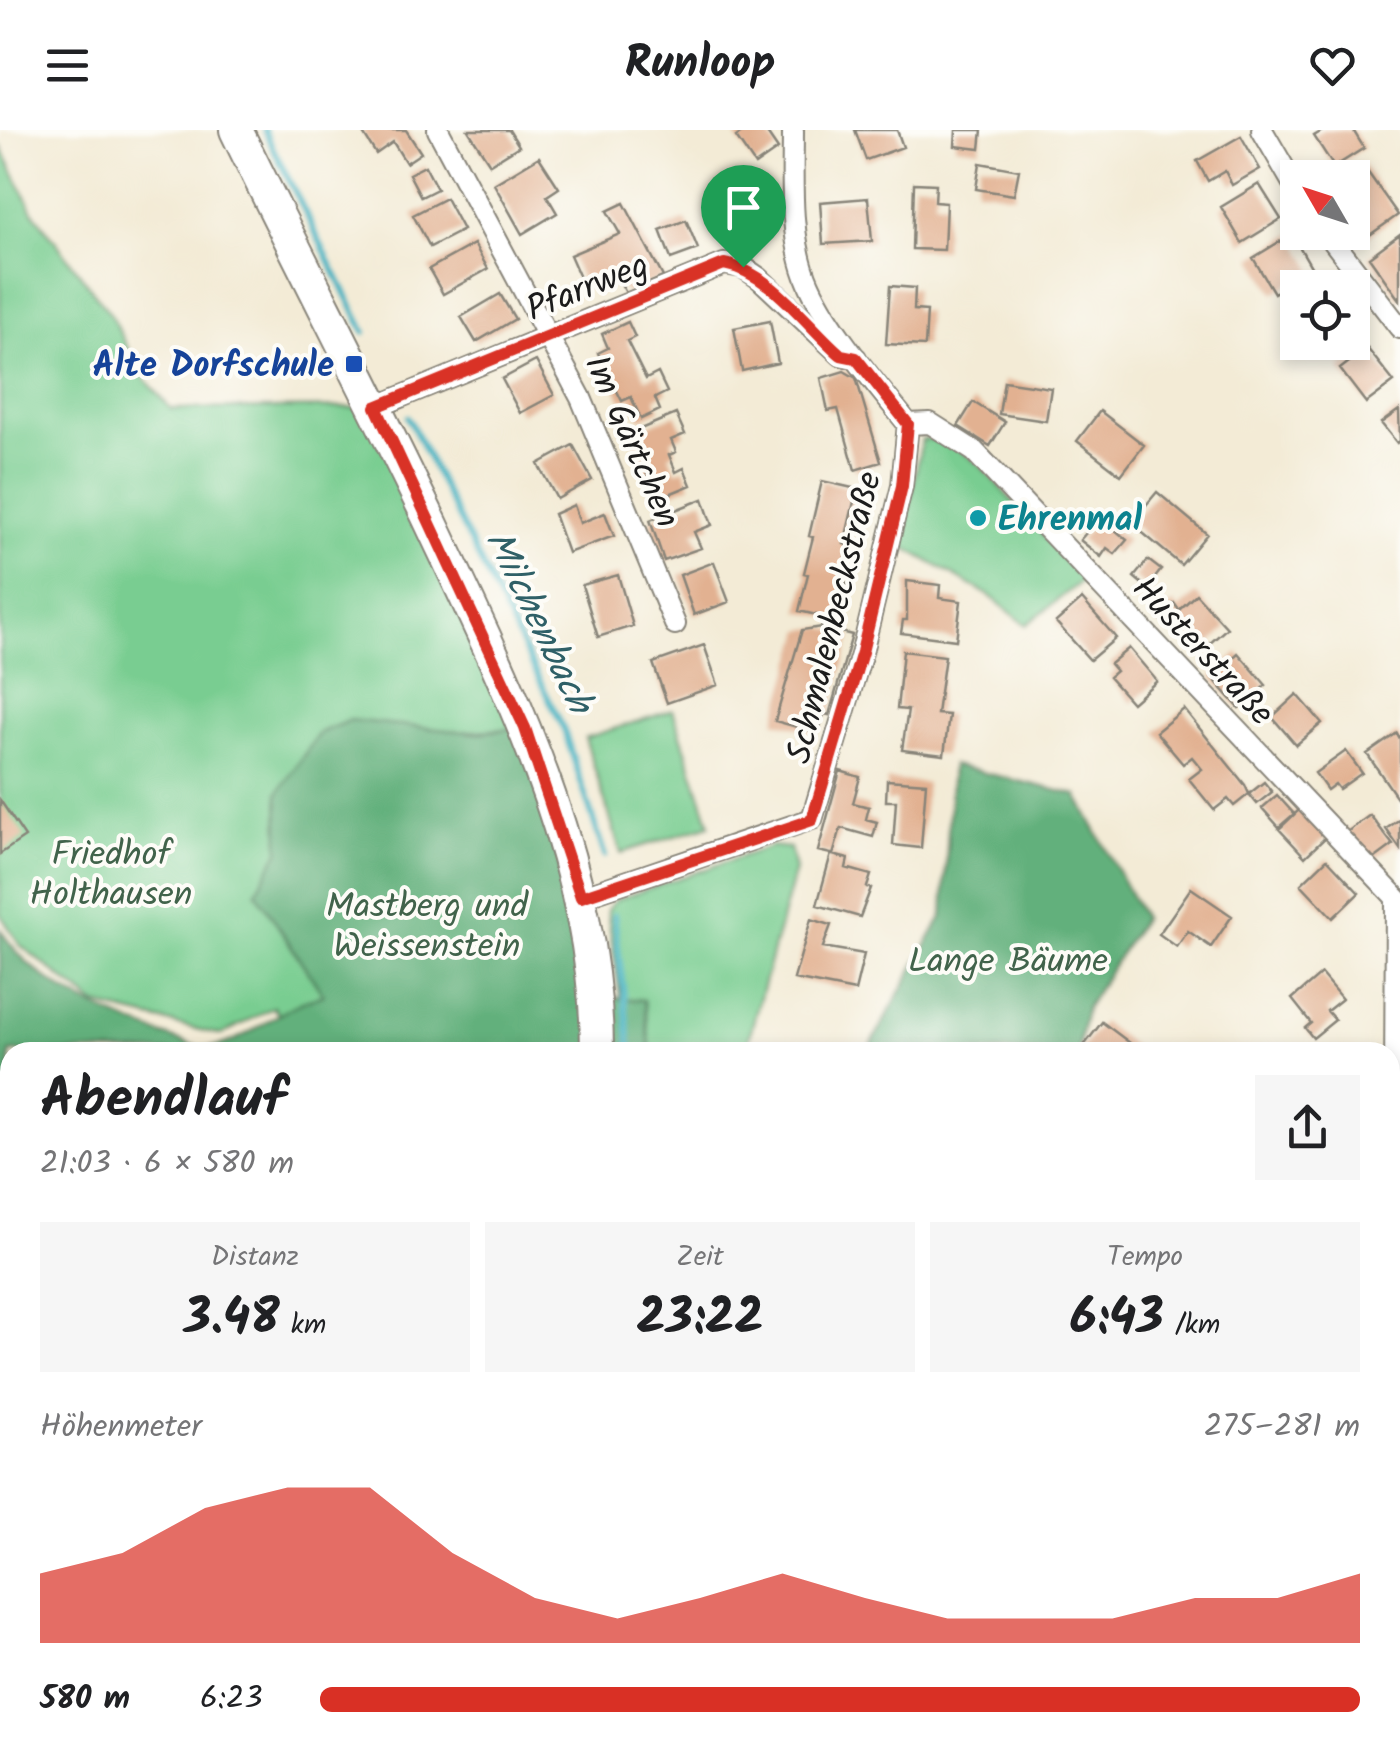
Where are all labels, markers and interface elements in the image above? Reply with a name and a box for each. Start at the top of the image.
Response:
text: Runloop [624,29,776,101]
icon: menu [40,38,95,93]
icon: heart [1305,38,1360,93]
north arrow [1280,160,1370,250]
map controls [1280,160,1370,360]
pin [701,165,786,268]
icon: arrive [716,180,771,235]
street label: Pfarrweg [518,239,658,339]
button: locate [1280,270,1370,360]
place label: Alte Dorfschule [93,339,334,395]
street label: Im Gärtchen [567,347,693,538]
marker: Alte Dorfschule [343,353,365,375]
street label: Schmalenbeckstraße [773,466,899,770]
place label: Ehrenmal [998,493,1143,549]
marker: Ehrenmal [967,507,989,529]
water label: Milchenbach [467,520,609,727]
street label: Husterstraße [1117,564,1287,740]
park label: Friedhof Holthausen [30,828,192,924]
park label: Mastberg und Weissenstein [326,880,529,976]
park label: Lange Bäume [908,935,1108,991]
text: Abendlauf [40,1058,286,1145]
button: share [1255,1075,1360,1180]
text: 21:03 · 6 × 580 m [40,1139,294,1190]
text: Distanz [211,1235,299,1280]
text: Zeit [676,1235,724,1280]
text: Tempo [1107,1235,1183,1280]
text: 3.48 [184,1280,280,1360]
text: 23:22 [636,1280,764,1360]
text: 6:43 [1070,1280,1164,1360]
text: km [280,1303,326,1348]
text: /km [1164,1303,1220,1348]
text: Höhenmeter [40,1402,202,1453]
text: 275–281 m [1204,1402,1360,1453]
text: 580 m [40,1674,130,1725]
text: 6:23 [200,1674,263,1725]

